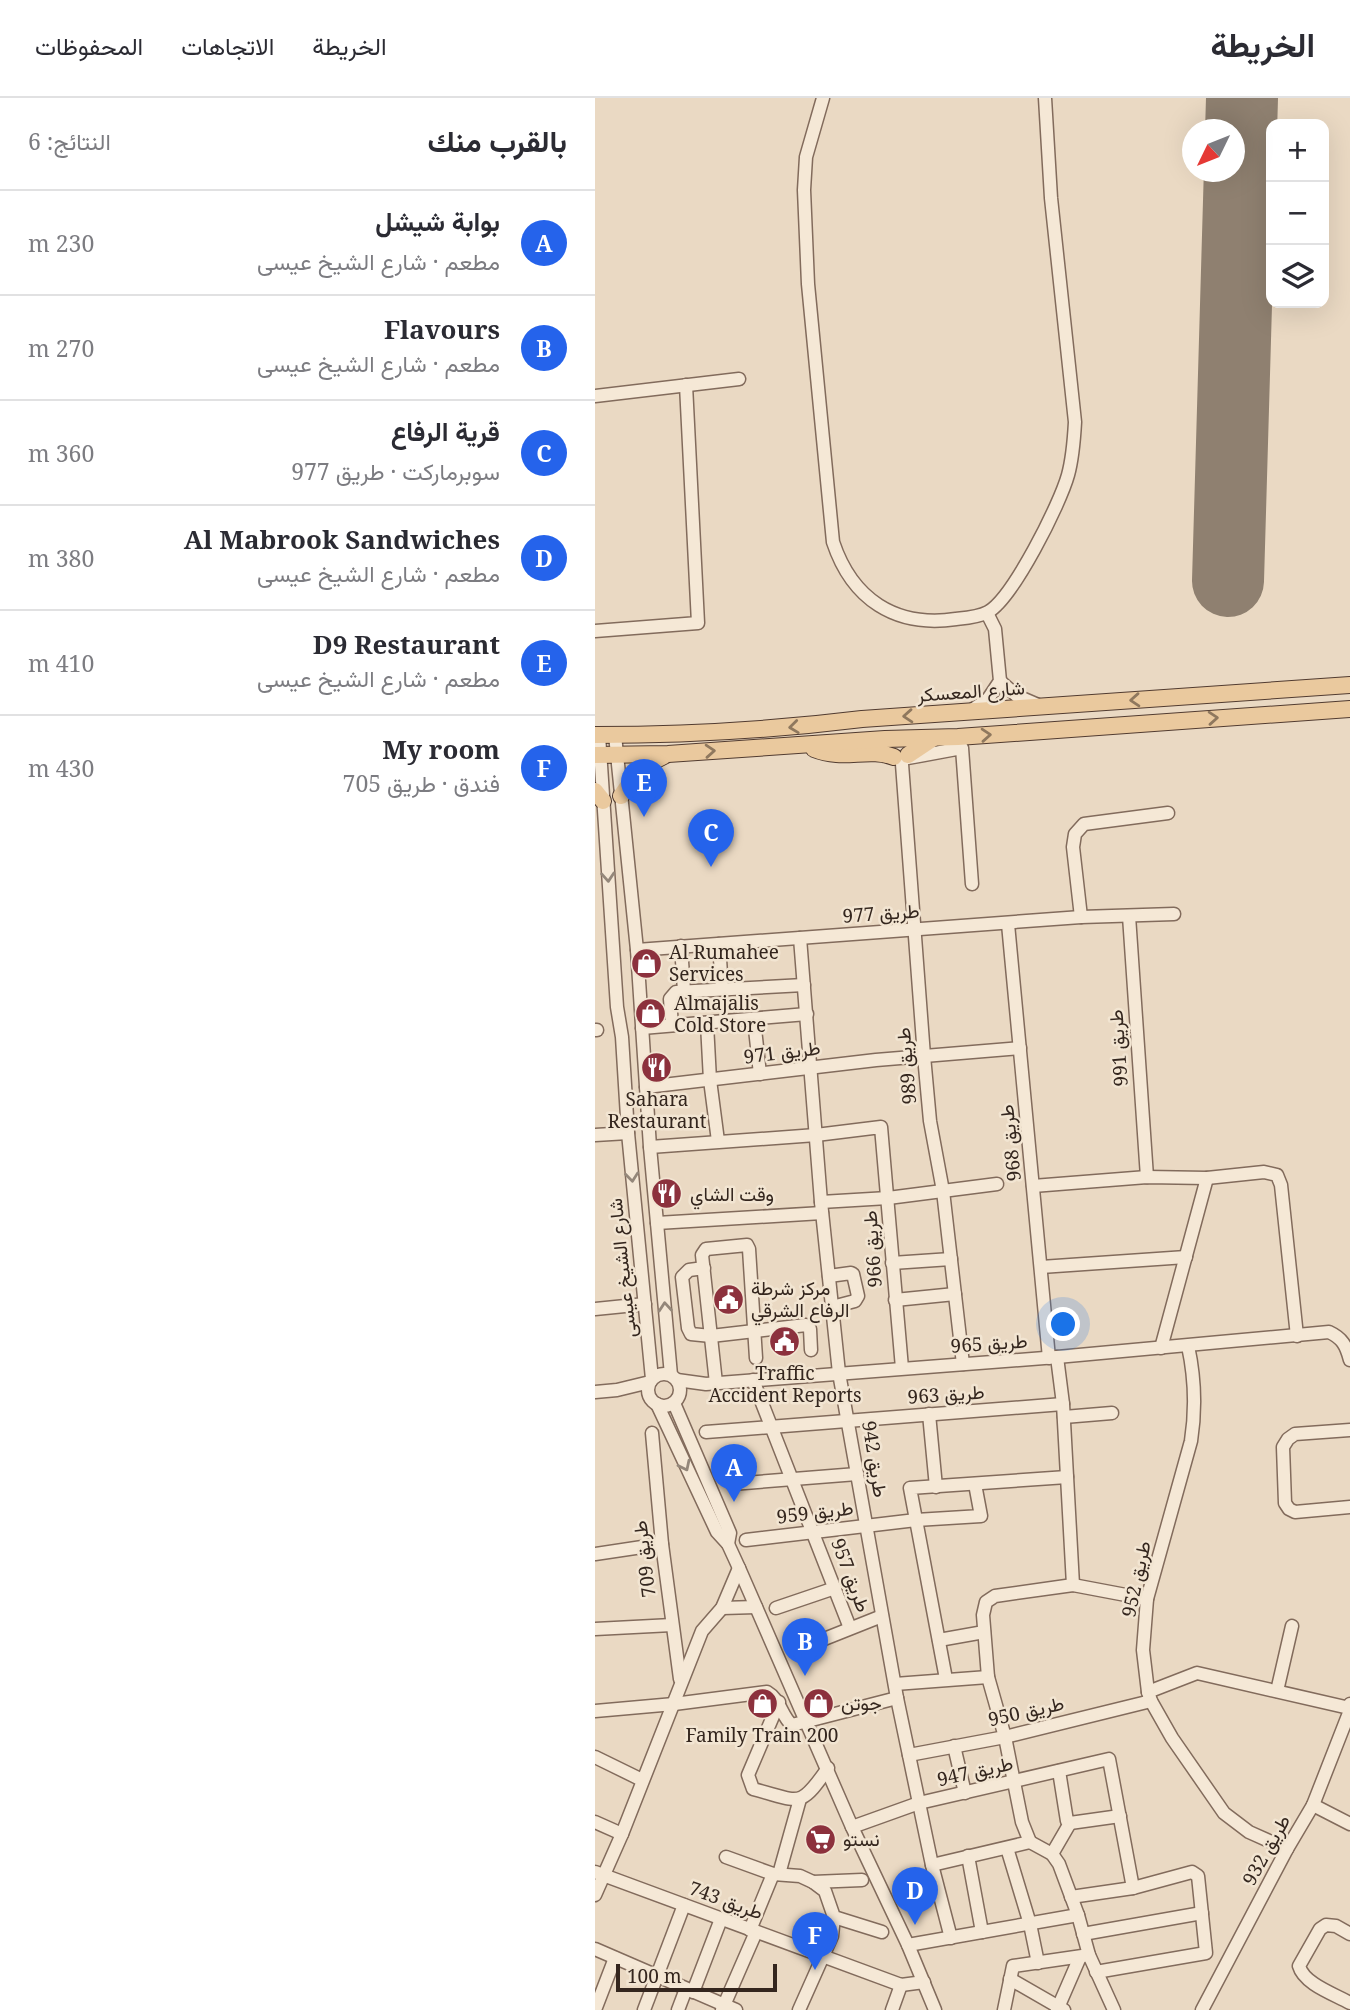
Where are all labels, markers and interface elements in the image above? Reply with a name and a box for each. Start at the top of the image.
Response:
text: الخريطة [1211,22,1315,67]
text: المحفوظات [35,29,143,62]
text: الاتجاهات [181,29,274,62]
text: الخريطة [312,29,387,62]
north arrow [1182,119,1245,182]
map controls [1266,119,1329,308]
button: + [1266,119,1329,182]
text: بالقرب منك [427,120,567,161]
text: النتائج: 6 [28,125,111,157]
button: − [1266,182,1329,245]
text: بوابة شيشل [375,203,500,239]
text: 230 m [28,227,94,259]
text: A [535,227,553,259]
text: مطعم · شارع الشيخ عيسى [257,245,500,277]
button: layers [1266,245,1329,308]
text: Flavours [384,311,500,347]
text: 270 m [28,332,94,364]
text: B [536,332,552,364]
text: مطعم · شارع الشيخ عيسى [257,347,500,379]
text: قرية الرفاع [391,413,500,449]
text: 360 m [28,437,94,469]
text: C [536,437,552,469]
text: سوبرماركت · طريق 977 [291,455,500,487]
text: Al Mabrook Sandwiches [184,521,500,557]
text: 380 m [28,542,94,574]
text: D [535,542,553,574]
text: مطعم · شارع الشيخ عيسى [257,557,500,589]
text: D9 Restaurant [313,626,500,662]
text: 410 m [28,647,94,679]
text: E [536,647,552,679]
text: مطعم · شارع الشيخ عيسى [257,662,500,694]
street label: شارع المعسكر [915,674,1026,708]
one-way arrow [1129,692,1140,707]
one-way arrow [903,708,914,723]
one-way arrow [1207,711,1218,726]
one-way arrow [788,720,800,735]
one-way arrow [980,728,991,743]
text: My room [382,731,500,767]
one-way arrow [704,744,715,759]
text: 430 m [28,752,94,784]
text: F [537,752,551,784]
pin: E [621,759,667,817]
text: فندق · طريق 705 [343,767,500,799]
pin: C [688,809,734,867]
one-way arrow [600,871,615,882]
street label: طريق 977 [842,897,920,929]
place label: Al Rumahee Services [669,939,779,987]
shop icon: Al Rumahee Services [629,946,663,980]
place label: Almajalis Cold Store [674,990,766,1038]
shop icon: Almajalis Cold Store [634,997,668,1031]
street label: طريق 991 [1102,1009,1134,1087]
street label: طريق 989 [890,1026,922,1106]
street label: طريق 971 [742,1034,822,1070]
restaurant icon: Sahara Restaurant [640,1051,674,1085]
place label: Sahara Restaurant [608,1086,707,1134]
street label: طريق 968 [993,1103,1027,1183]
one-way arrow [624,1171,639,1182]
restaurant icon: وقت الشاي [650,1177,684,1211]
place label: وقت الشاي [690,1181,774,1210]
street label: شارع الشيخ عيسى [602,1197,643,1339]
street label: طريق 966 [856,1210,888,1288]
place label: مركز شرطة الرفاع الشرقي [751,1275,849,1326]
public building icon: مركز شرطة الرفاع الشرقي [711,1282,745,1316]
one-way arrow [658,1301,673,1312]
your location [1046,1307,1080,1341]
public building icon: Traffic Accident Reports [768,1325,802,1359]
street label: طريق 965 [950,1327,1028,1359]
place label: Traffic Accident Reports [709,1360,861,1408]
street label: طريق 963 [907,1378,985,1410]
street label: طريق 942 [856,1419,894,1499]
pin: A [711,1444,757,1502]
one-way arrow [677,1459,691,1471]
street label: طريق 959 [775,1494,855,1530]
street label: طريق 709 [626,1519,662,1599]
street label: طريق 957 [825,1534,877,1616]
street label: طريق 952 [1115,1539,1157,1619]
pin: B [782,1618,828,1676]
shop icon: جوتن [801,1686,835,1720]
shop icon: Family Train 200 [745,1687,779,1721]
place label: جوتن [841,1690,882,1716]
street label: طريق 950 [986,1690,1066,1732]
place label: Family Train 200 [686,1722,838,1748]
street label: طريق 947 [935,1750,1015,1792]
street label: طريق 932 [1236,1810,1296,1890]
supermarket icon: نستو [803,1822,837,1856]
place label: نستو [843,1826,880,1852]
pin: D [892,1867,938,1925]
street label: طريق 743 [685,1875,767,1925]
pin: F [792,1912,838,1970]
scale bar [616,1961,777,1993]
text: 100 m [627,1963,682,1989]

